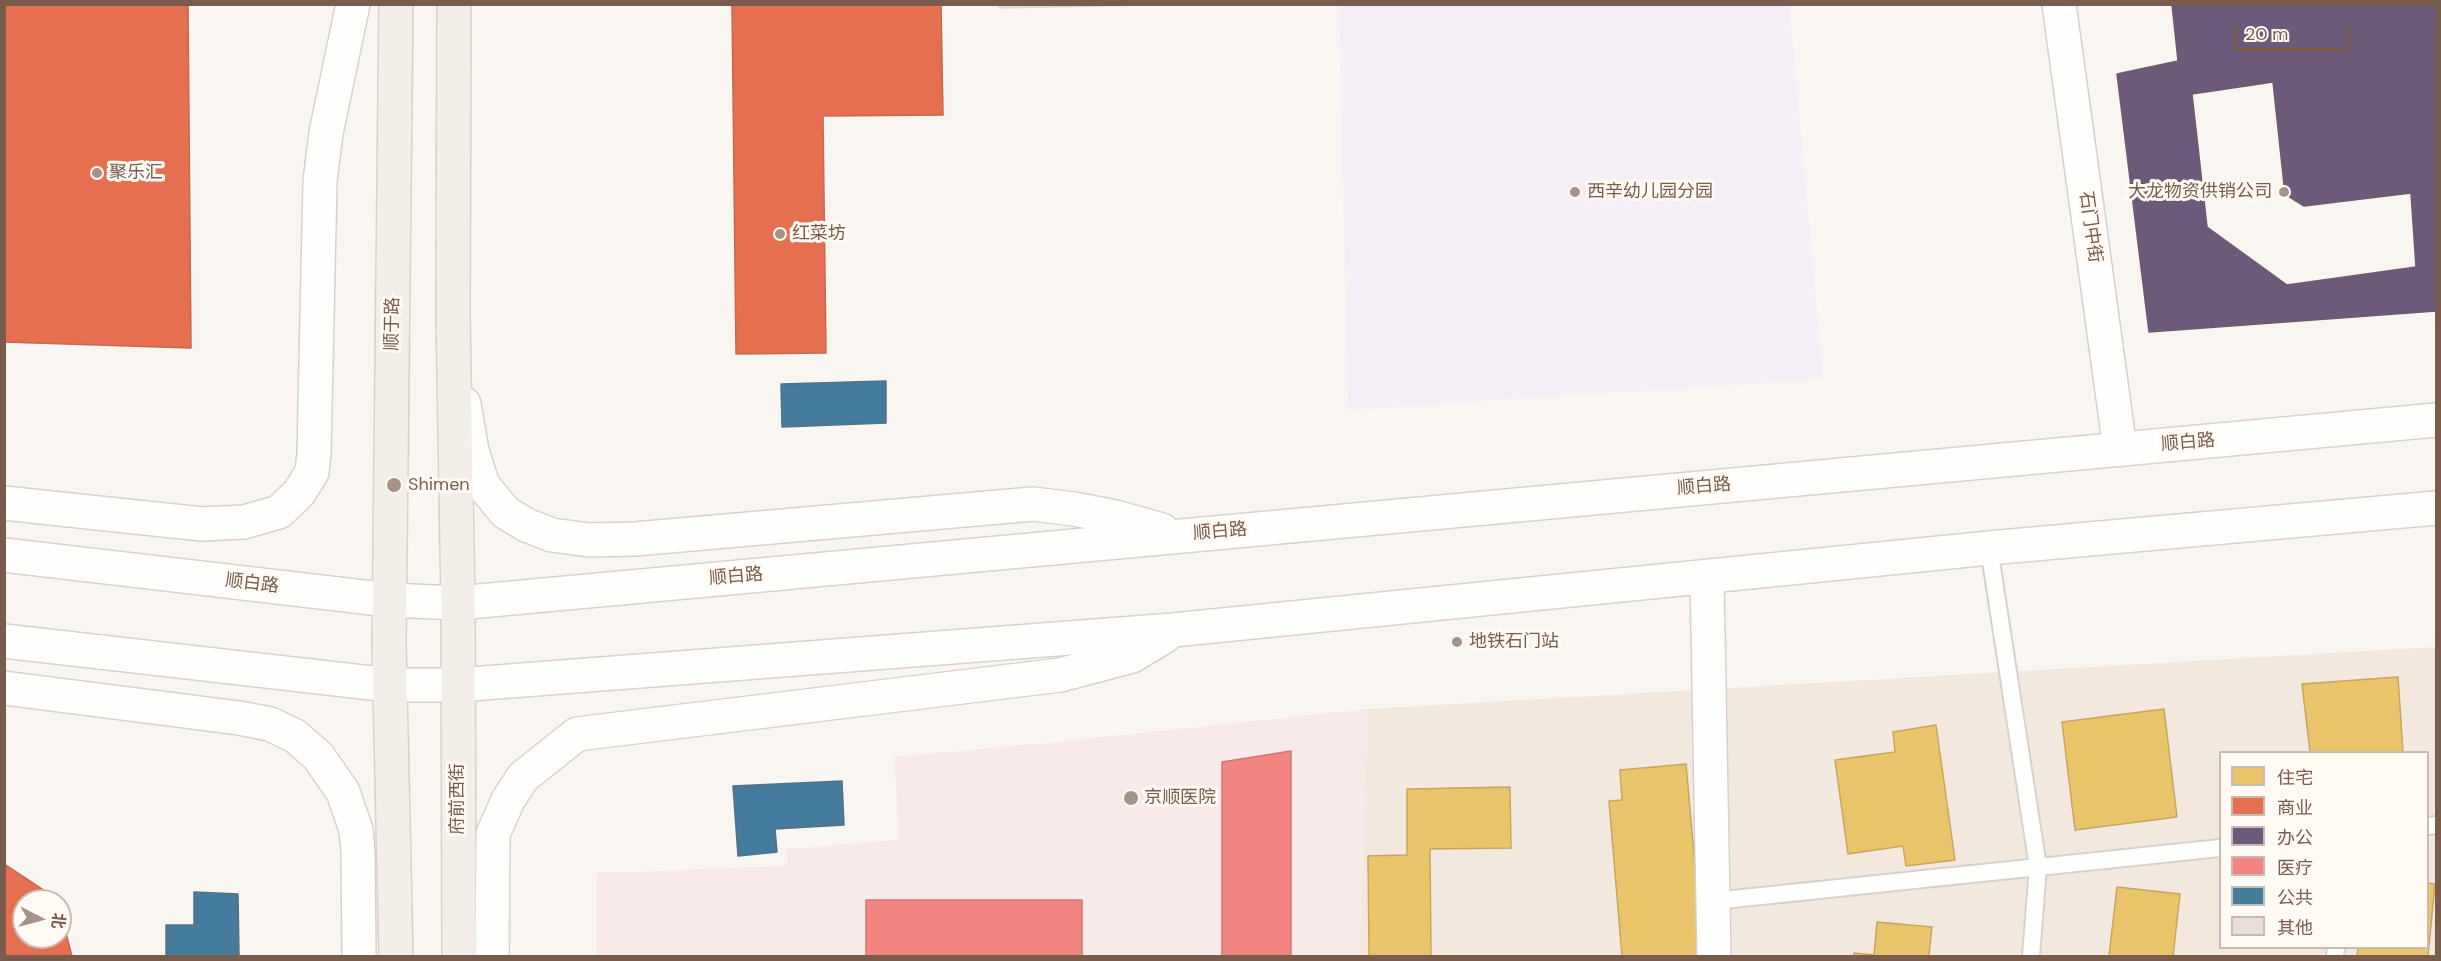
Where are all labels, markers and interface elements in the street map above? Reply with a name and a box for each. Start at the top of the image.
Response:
scale bar [2237,12,2352,50]
text: 20 m [2245,22,2288,46]
place label: 聚乐汇 [109,162,163,184]
marker: 聚乐汇 [90,166,104,180]
place label: 西辛幼儿园分园 [1587,181,1713,203]
place label: 大龙物资供销公司 [2128,181,2272,203]
marker: 西辛幼儿园分园 [1568,185,1582,199]
marker: 大龙物资供销公司 [2277,185,2291,199]
street label: 石门中街 [2074,190,2106,264]
place label: 红菜坊 [792,223,846,245]
marker: 红菜坊 [773,227,787,241]
street label: 顺于路 [382,297,404,351]
street label: 顺白路 [2160,430,2216,456]
place label: Shimen [408,474,470,496]
street label: 顺白路 [1676,474,1732,500]
marker: Shimen [385,476,403,494]
street label: 顺白路 [1192,519,1248,545]
street label: 顺白路 [708,564,764,590]
street label: 顺白路 [224,570,280,598]
place label: 地铁石门站 [1469,631,1559,653]
marker: 地铁石门站 [1450,635,1464,649]
legend [2219,751,2429,949]
street label: 府前西街 [447,763,469,835]
text: 住宅 [2277,766,2313,790]
place label: 京顺医院 [1144,787,1216,809]
marker: 京顺医院 [1122,789,1140,807]
text: 商业 [2277,796,2313,820]
text: 办公 [2277,826,2313,850]
text: 医疗 [2277,856,2313,880]
text: 公共 [2277,886,2313,910]
north arrow [12,889,72,949]
text: 北 [47,912,70,930]
text: 其他 [2277,916,2313,940]

